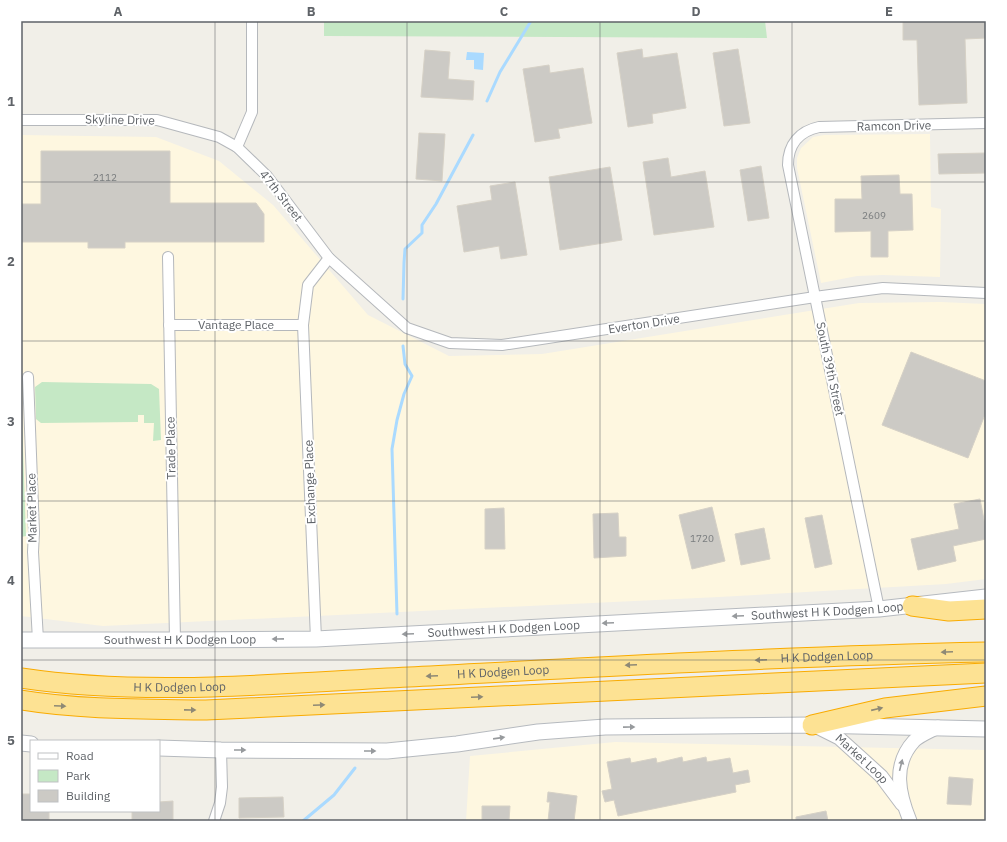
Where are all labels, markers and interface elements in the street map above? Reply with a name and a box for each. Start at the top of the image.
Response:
text: A [114,3,123,20]
text: B [307,3,316,20]
text: C [500,3,509,20]
text: D [691,3,701,20]
text: E [885,3,893,20]
text: 1 [7,93,15,110]
street label: Skyline Drive [85,111,155,128]
street label: Ramcon Drive [857,117,932,134]
street label: 47th Street [257,167,306,224]
house number: 2112 [93,171,117,184]
house number: 2609 [862,209,886,222]
text: 2 [7,253,15,270]
street label: Everton Drive [607,310,681,337]
street label: Vantage Place [198,317,274,332]
street label: South 39th Street [813,321,848,417]
text: 3 [7,413,15,430]
street label: Trade Place [162,416,179,480]
street label: Exchange Place [301,439,318,524]
street label: Market Place [23,473,40,543]
house number: 1720 [690,532,714,545]
text: 4 [7,572,15,589]
street label: Southwest H K Dodgen Loop [751,598,904,623]
one-way arrow [731,613,744,619]
street label: Southwest H K Dodgen Loop [427,617,580,640]
one-way arrow [601,620,614,626]
one-way arrow [402,630,414,637]
street label: Southwest H K Dodgen Loop [104,631,256,647]
one-way arrow [271,636,284,642]
street label: H K Dodgen Loop [780,647,873,666]
one-way arrow [941,649,953,656]
one-way arrow [754,657,767,663]
street label: H K Dodgen Loop [457,662,550,681]
one-way arrow [625,662,637,669]
one-way arrow [426,672,438,679]
street label: H K Dodgen Loop [133,679,226,695]
one-way arrow [471,694,484,700]
one-way arrow [313,701,325,708]
one-way arrow [54,702,66,709]
one-way arrow [871,706,883,712]
one-way arrow [184,707,197,713]
one-way arrow [623,723,635,730]
street label: Market Loop [833,730,892,786]
text: 5 [7,732,15,749]
one-way arrow [493,735,505,741]
legend [30,740,160,812]
one-way arrow [234,747,247,753]
text: Road [66,748,94,763]
one-way arrow [364,748,377,754]
one-way arrow [899,759,905,772]
text: Park [66,768,91,783]
text: Building [66,788,111,803]

